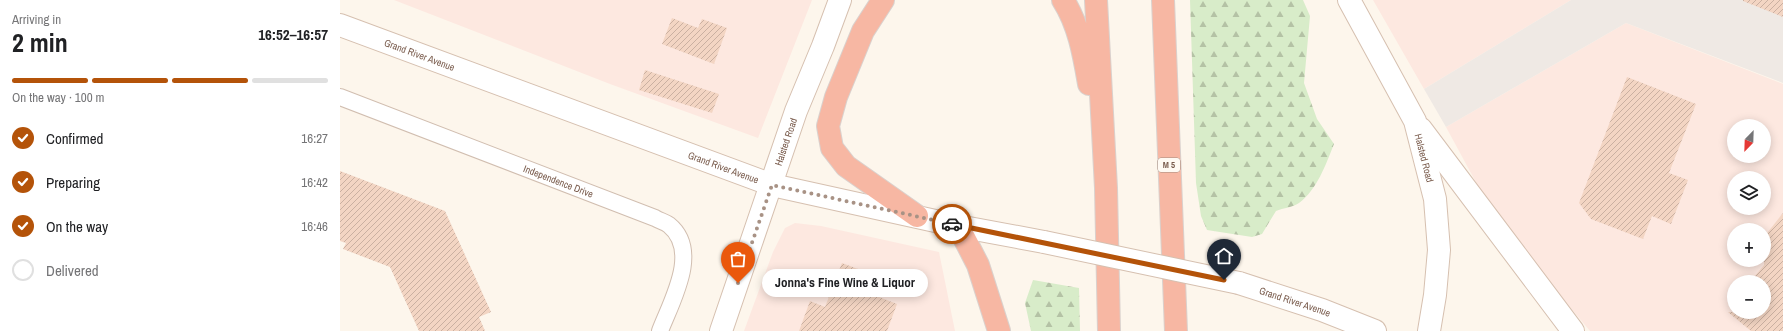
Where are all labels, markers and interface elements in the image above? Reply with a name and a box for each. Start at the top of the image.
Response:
text: Arriving in [12,11,61,28]
text: 16:52–16:57 [258,24,328,45]
text: 2 min [12,25,68,60]
street label: Grand River Avenue [382,36,457,74]
text: On the way · 100 m [12,89,104,106]
street label: Halsted Road [772,116,800,167]
north arrow [1727,119,1771,163]
map controls [1727,119,1771,319]
icon: check [12,127,34,149]
text: Confirmed [46,128,103,149]
text: 16:27 [301,130,328,147]
street label: Halsted Road [1412,132,1436,184]
street label: Grand River Avenue [686,149,761,187]
road number: M 5 [1158,158,1180,172]
street label: Independence Drive [521,162,595,201]
icon: check [12,171,34,193]
button: layers [1727,171,1771,215]
text: Preparing [46,172,100,193]
text: 16:42 [301,174,328,191]
courier [932,204,972,244]
icon: car [941,213,963,235]
icon: check [12,215,34,237]
text: On the way [46,216,108,237]
text: 16:46 [301,218,328,235]
button: + [1727,223,1771,267]
pin [1207,239,1241,280]
pin [721,242,755,283]
icon: home [1213,245,1235,267]
icon: bag [727,248,749,270]
text: Delivered [46,260,99,281]
callout: Jonna's Fine Wine & Liquor [762,269,928,297]
text: Jonna's Fine Wine & Liquor [775,274,915,291]
button: − [1727,275,1771,319]
street label: Grand River Avenue [1258,284,1333,320]

